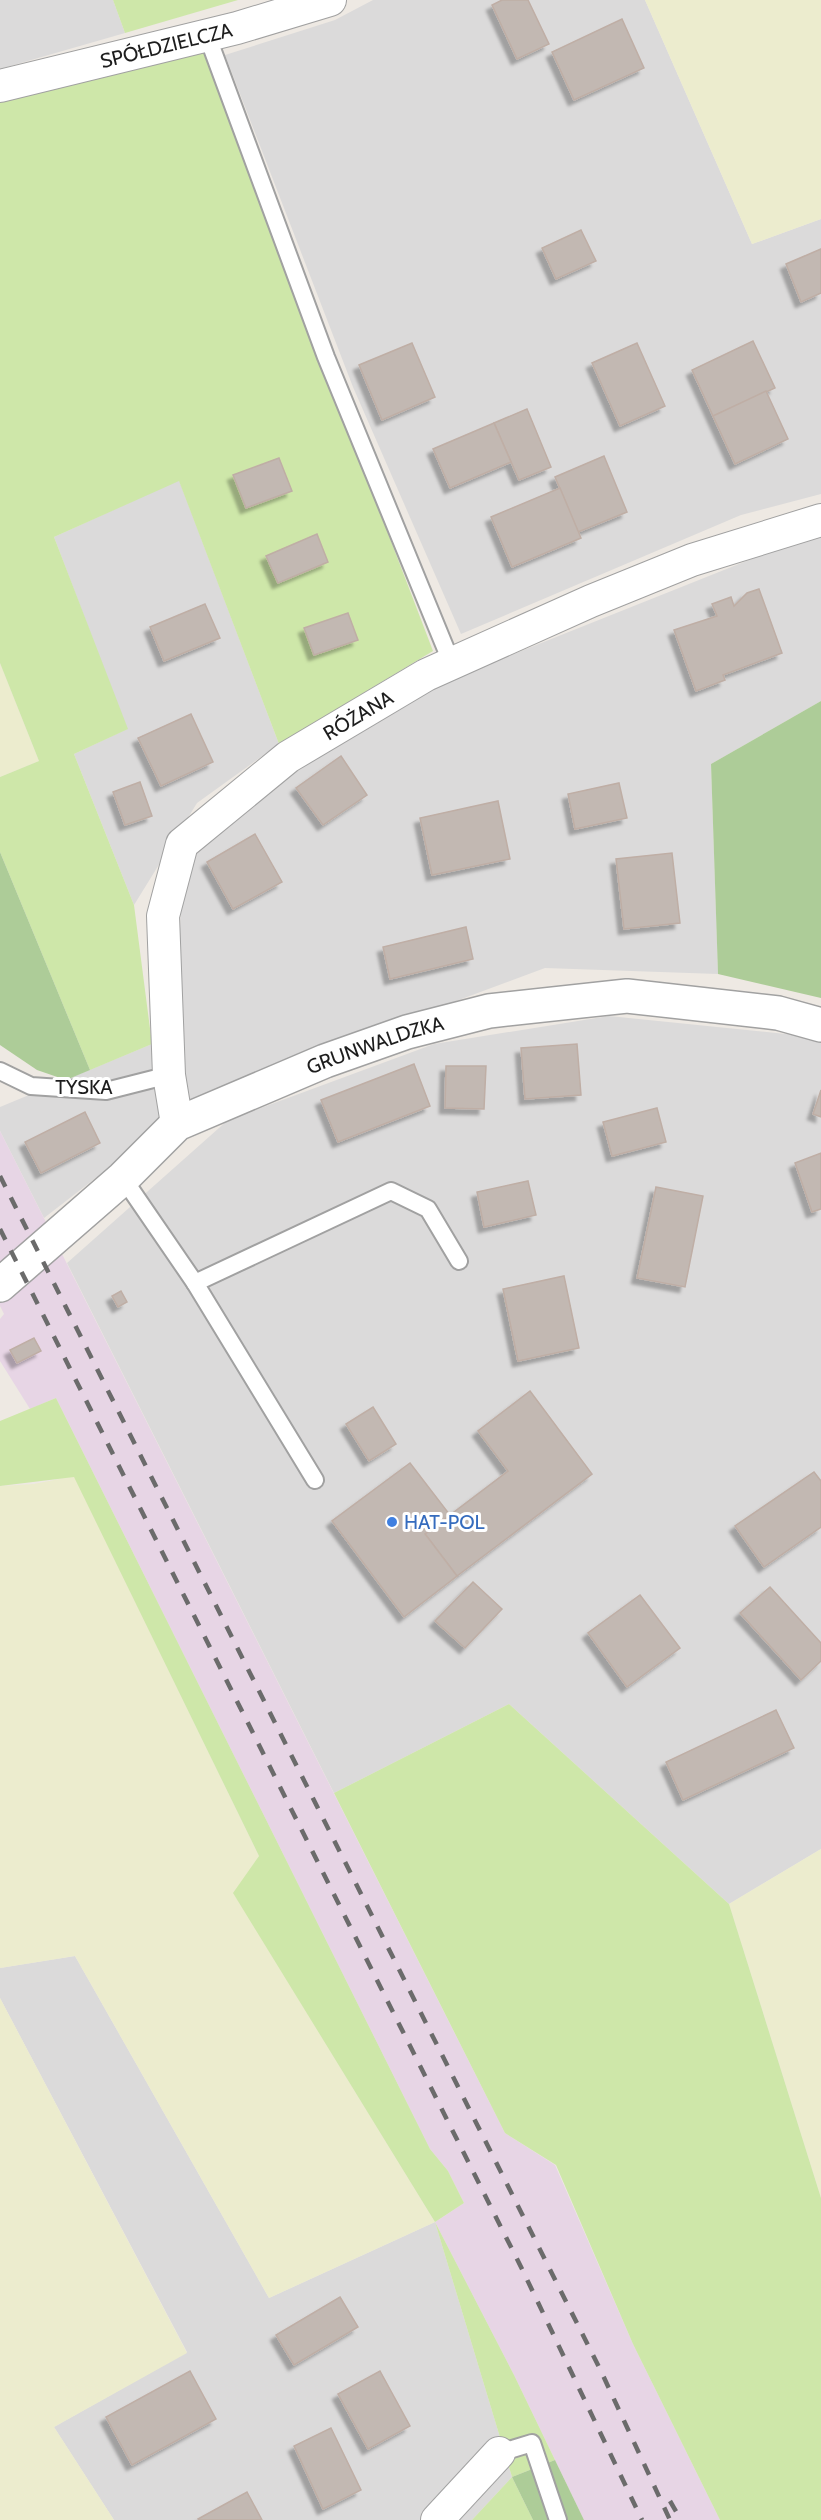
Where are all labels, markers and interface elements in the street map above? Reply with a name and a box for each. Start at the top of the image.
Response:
street label: SPÓŁDZIELCZA [98,17,235,73]
street label: RÓŻANA [319,685,398,745]
street label: GRUNWALDZKA [303,1011,447,1079]
street label: TYSKA [55,1075,113,1099]
place label: HAT-POL [404,1510,485,1534]
marker: HAT-POL [385,1515,399,1529]

